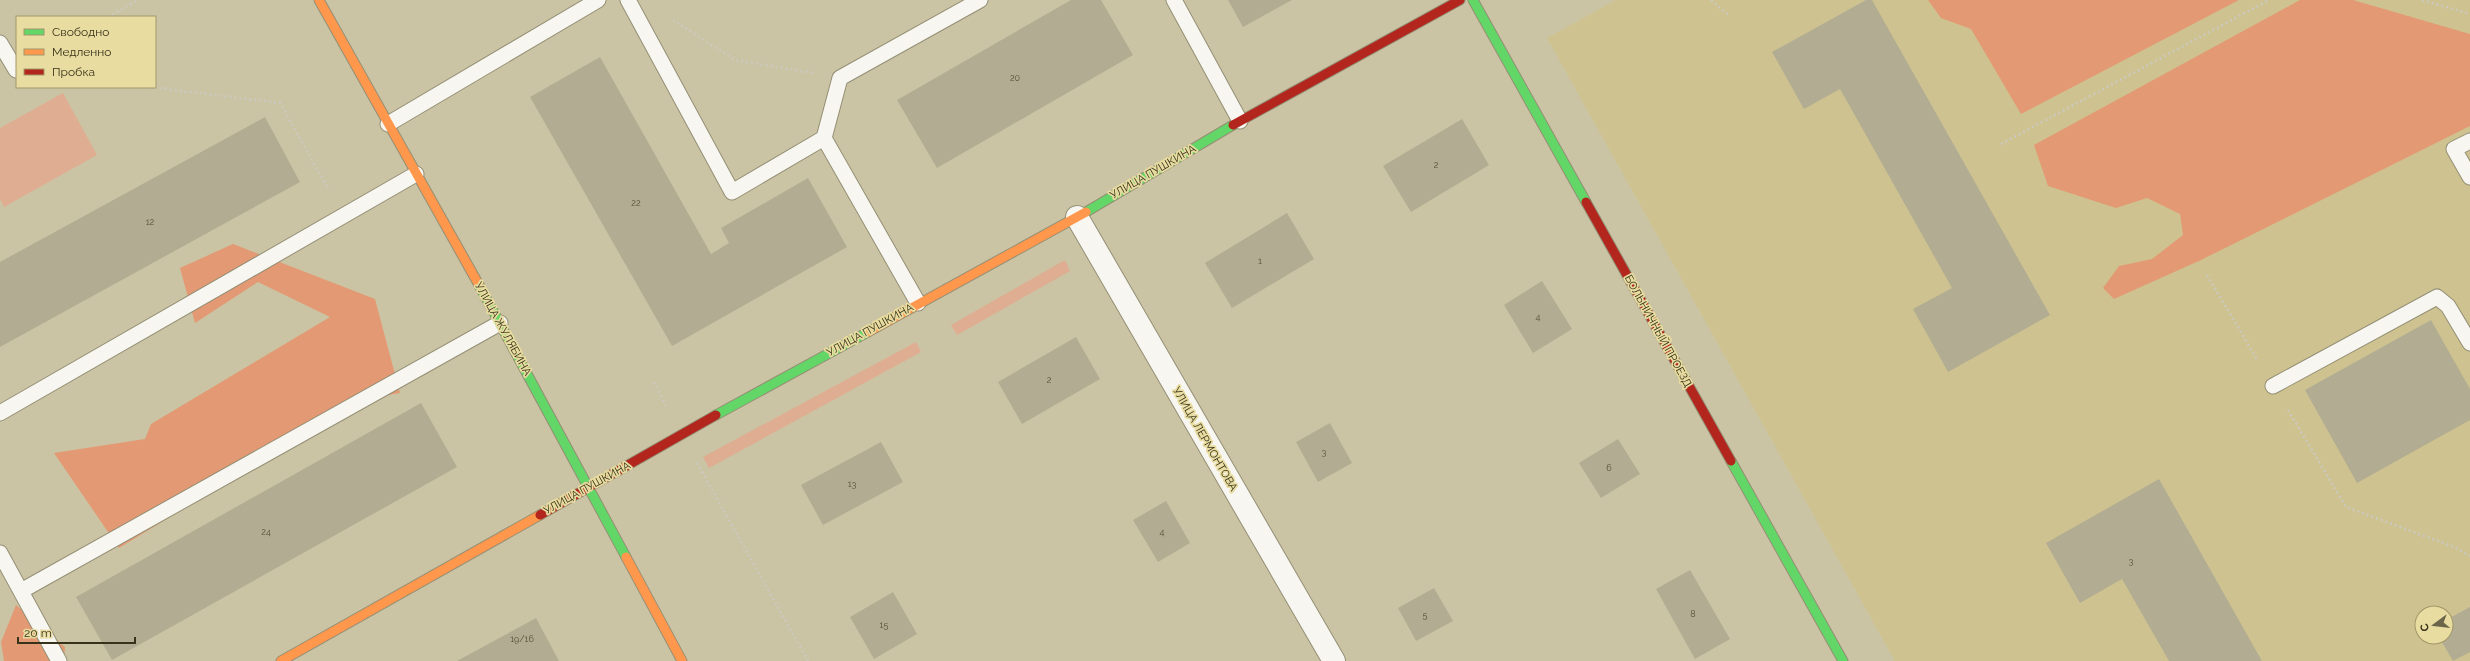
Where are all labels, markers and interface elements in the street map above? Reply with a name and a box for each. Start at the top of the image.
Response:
legend [16,16,156,88]
text: Свободно [52,25,109,39]
text: Медленно [52,45,111,59]
text: Пробка [52,65,95,79]
house number: 20 [1010,73,1021,83]
street label: УЛИЦА ПУШКИНА [1108,142,1199,202]
house number: 2 [1434,160,1439,170]
house number: 22 [631,198,641,208]
house number: 12 [146,217,155,227]
house number: 1 [1258,256,1262,266]
street label: БОЛЬНИЧНЫЙ ПРОЕЗД [1622,273,1694,389]
street label: УЛИЦА ЖУЛЯБИНА [472,280,534,378]
street label: УЛИЦА ПУШКИНА [824,301,916,359]
house number: 4 [1536,312,1541,322]
house number: 2 [1047,375,1052,385]
street label: УЛИЦА ЛЕРМОНТОВА [1170,385,1240,494]
house number: 3 [1322,447,1327,457]
street label: УЛИЦА ПУШКИНА [541,459,633,517]
house number: 6 [1606,463,1612,473]
house number: 13 [848,479,857,489]
house number: 24 [261,527,271,537]
house number: 4 [1160,527,1165,537]
house number: 3 [2129,556,2134,566]
north arrow [2414,605,2454,645]
house number: 8 [1690,609,1696,619]
house number: 5 [1423,610,1428,620]
scale bar [18,619,135,645]
house number: 15 [880,620,888,630]
text: С [2417,622,2432,633]
text: 20 m [24,626,52,640]
house number: 19/16 [510,634,534,644]

